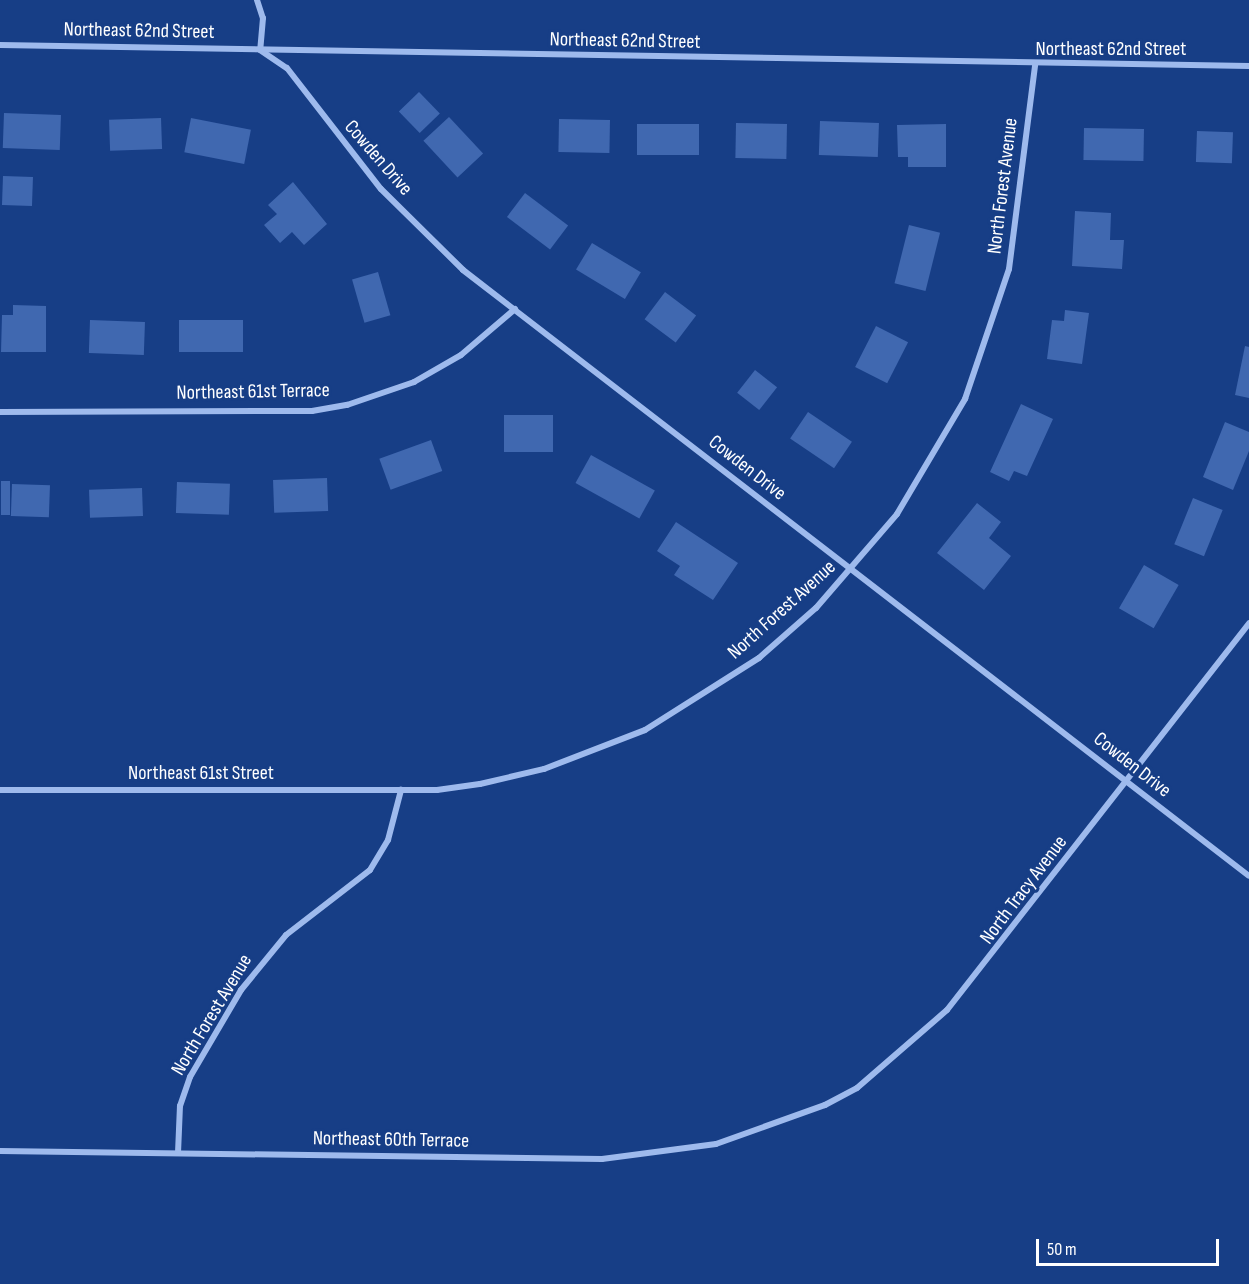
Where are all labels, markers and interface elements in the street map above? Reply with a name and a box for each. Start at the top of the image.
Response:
street label: Northeast 62nd Street [63,18,215,44]
street label: Northeast 62nd Street [549,28,701,54]
street label: Northeast 62nd Street [1036,37,1186,61]
street label: Cowden Drive [339,115,417,201]
street label: North Forest Avenue [983,117,1023,255]
street label: Northeast 61st Terrace [176,379,330,405]
street label: Cowden Drive [703,430,791,506]
street label: North Forest Avenue [723,555,841,665]
street label: Cowden Drive [1088,727,1176,803]
street label: Northeast 61st Street [128,761,274,785]
street label: North Tracy Avenue [975,831,1073,949]
street label: North Forest Avenue [167,950,257,1080]
street label: Northeast 60th Terrace [313,1127,469,1153]
scale bar [1039,1227,1222,1265]
text: 50 m [1047,1239,1077,1260]

